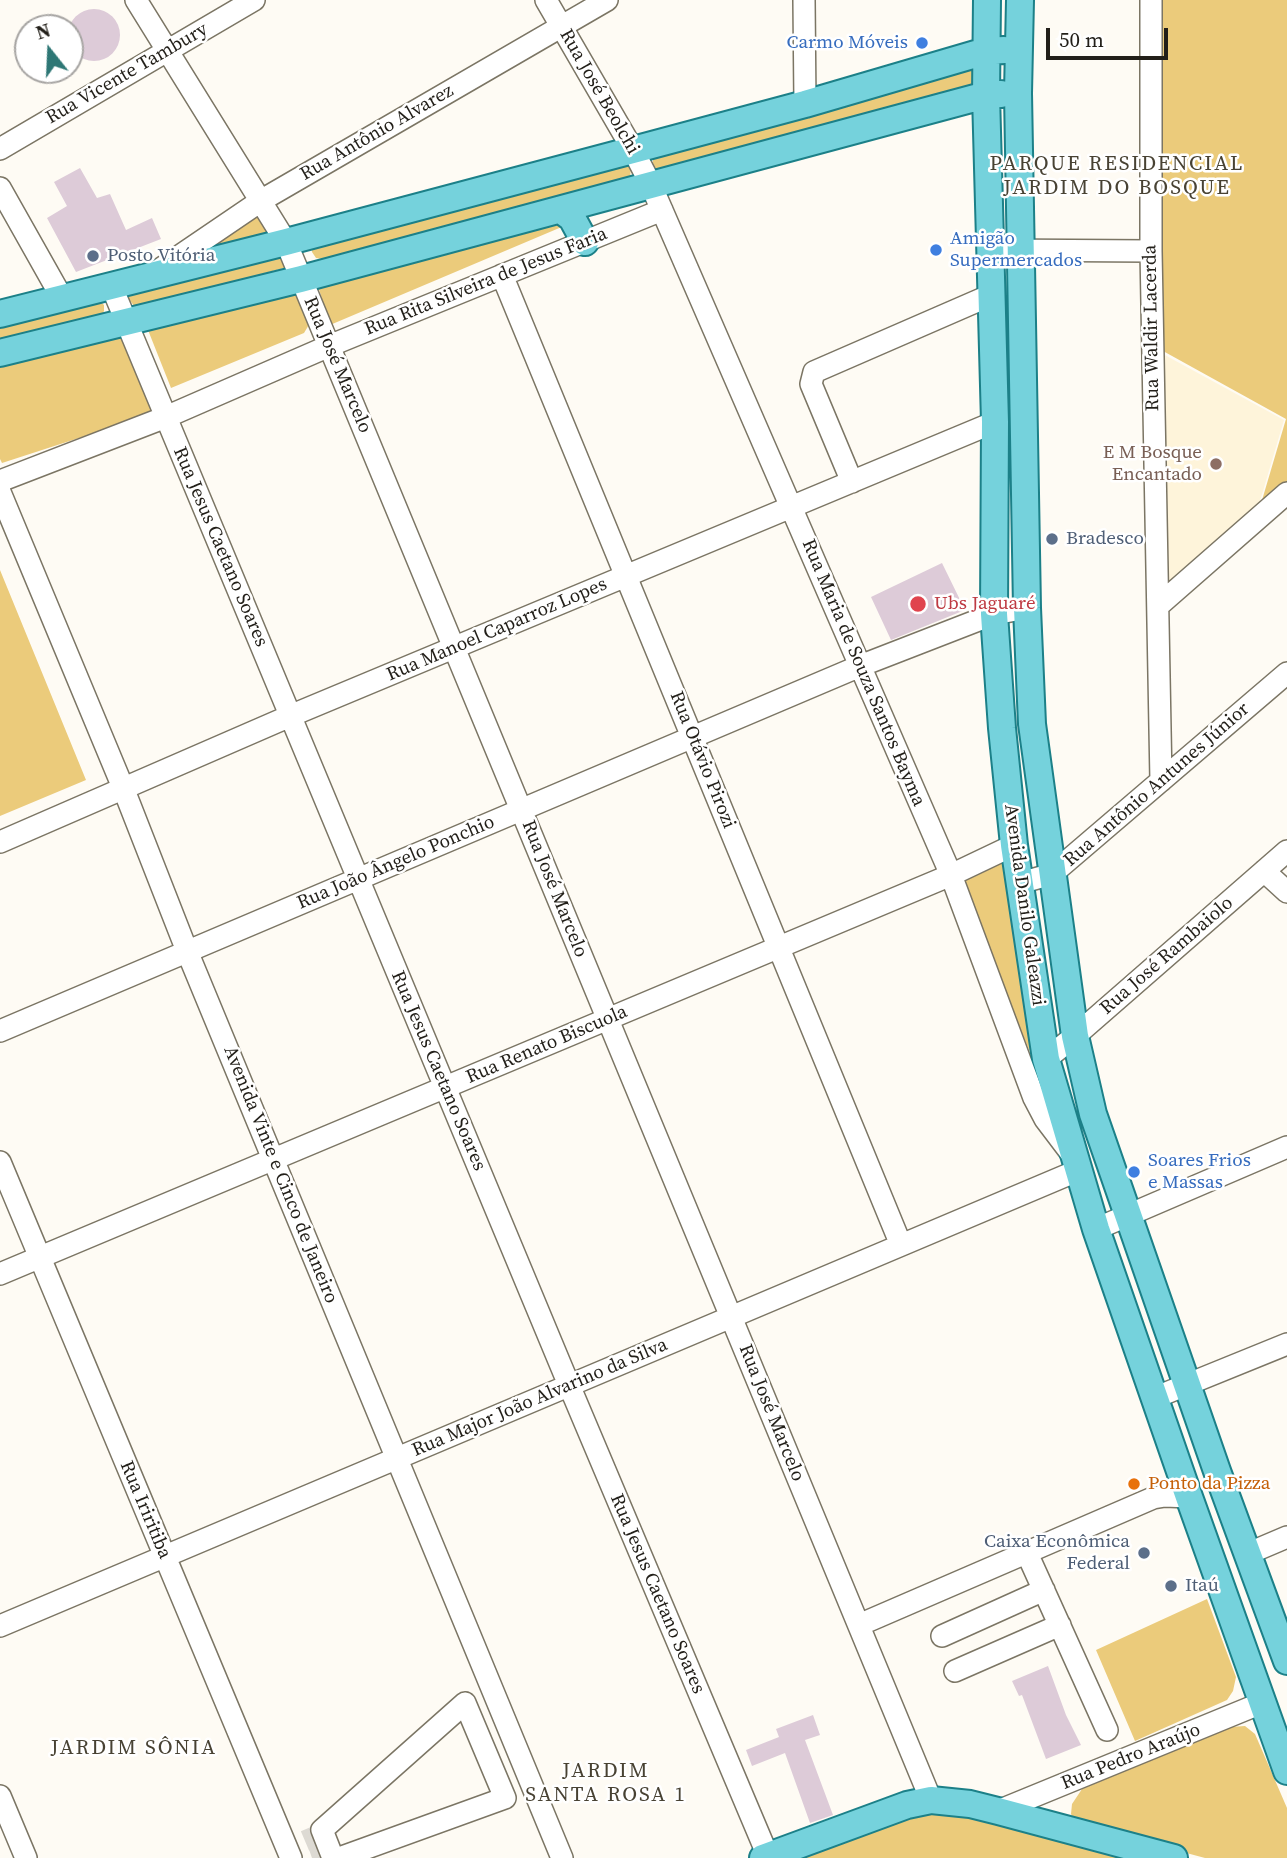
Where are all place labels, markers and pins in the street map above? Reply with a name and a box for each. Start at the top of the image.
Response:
place label: Carmo Móveis [786,32,908,54]
marker: Carmo Móveis [914,35,930,51]
place label: Amigão Supermercados [950,228,1082,272]
marker: Amigão Supermercados [928,242,944,258]
place label: Posto Vitória [107,245,215,267]
marker: Posto Vitória [85,248,101,264]
place label: E M Bosque Encantado [1103,442,1202,486]
marker: E M Bosque Encantado [1208,456,1224,472]
place label: Bradesco [1066,528,1144,550]
marker: Bradesco [1044,531,1060,547]
place label: Ubs Jaguaré [934,593,1036,615]
marker: Ubs Jaguaré [908,594,928,614]
place label: Soares Frios e Massas [1148,1150,1251,1194]
marker: Soares Frios e Massas [1126,1164,1142,1180]
place label: Ponto da Pizza [1148,1473,1270,1495]
marker: Ponto da Pizza [1126,1476,1142,1492]
place label: Caixa Econômica Federal [984,1531,1130,1575]
marker: Caixa Econômica Federal [1136,1545,1152,1561]
place label: Itaú [1185,1575,1219,1597]
marker: Itaú [1163,1578,1179,1594]

